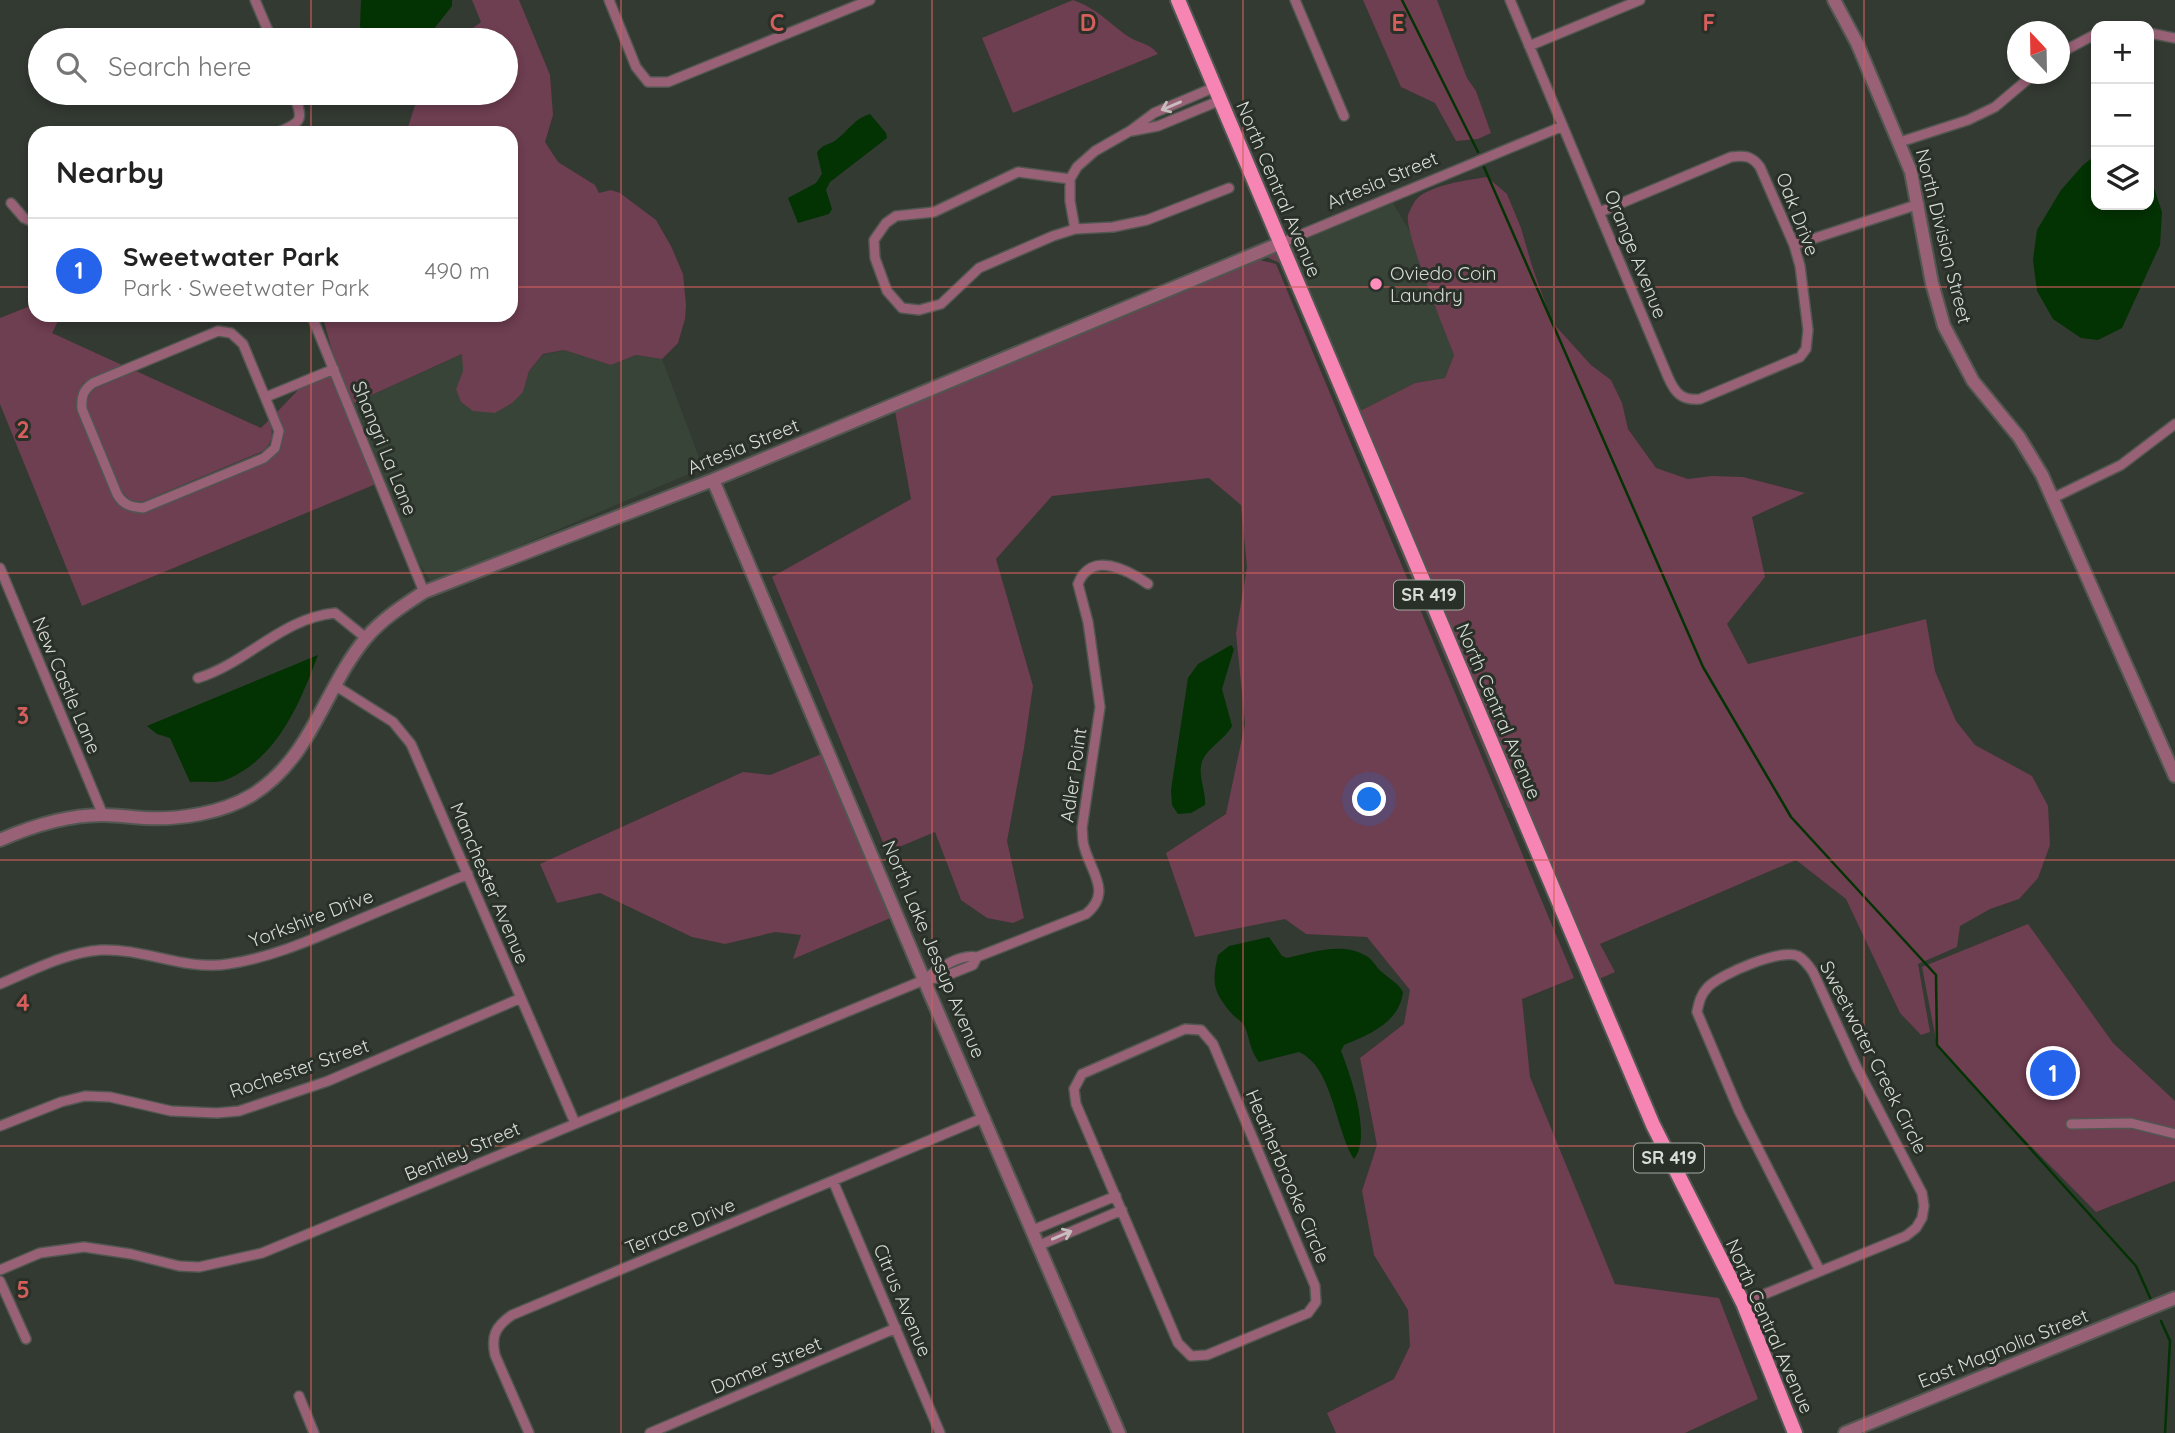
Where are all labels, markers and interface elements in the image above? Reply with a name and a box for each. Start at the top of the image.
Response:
text: C [770,8,784,37]
text: D [1080,8,1096,37]
text: E [1391,8,1405,37]
text: F [1703,8,1715,37]
north arrow [2007,21,2070,84]
map controls [2091,21,2154,210]
button: + [2091,21,2154,84]
search box [28,28,518,105]
icon: search [52,48,90,86]
text: Search here [108,50,252,83]
button: − [2091,84,2154,147]
street label: North Central Avenue [1231,97,1327,281]
one-way arrow [1161,100,1182,113]
street label: Artesia Street [1323,146,1441,214]
street label: North Division Street [1911,146,1977,326]
button: layers [2091,147,2154,210]
text: Nearby [56,153,164,191]
street label: Oak Drive [1771,169,1825,259]
street label: Orange Avenue [1599,186,1673,322]
text: Sweetwater Park [123,240,340,273]
text: 1 [75,256,83,285]
text: 490 m [425,256,490,285]
place label: Oviedo Coin Laundry [1390,261,1497,307]
text: Park · Sweetwater Park [123,273,370,302]
marker: Oviedo Coin Laundry [1368,276,1384,292]
street label: Shangri La Lane [347,377,423,519]
street label: Artesia Street [684,413,802,479]
text: 2 [16,415,30,444]
road number: SR 419 [1394,580,1464,610]
street label: New Castle Lane [27,613,107,757]
street label: North Central Avenue [1451,619,1547,803]
text: 3 [17,701,29,730]
street label: Adler Point [1054,726,1092,824]
your location [1352,782,1386,816]
street label: Manchester Avenue [445,799,535,967]
street label: North Lake Jessup Avenue [877,836,991,1062]
street label: Yorkshire Drive [246,883,376,953]
street label: Sweetwater Creek Circle [1815,956,1933,1158]
text: 4 [16,988,30,1017]
street label: Rochester Street [226,1033,372,1103]
pin: 1 [2030,1047,2076,1099]
street label: Heatherbrooke Circle [1241,1085,1335,1267]
street label: Bentley Street [401,1116,523,1186]
road number: SR 419 [1634,1143,1704,1172]
street label: Terrace Drive [621,1192,739,1260]
one-way arrow [1051,1228,1072,1241]
street label: North Central Avenue [1721,1235,1819,1417]
street label: Citrus Avenue [868,1240,938,1360]
text: 5 [16,1275,30,1304]
street label: East Magnolia Street [1914,1303,2092,1393]
street label: Domer Street [707,1331,825,1399]

